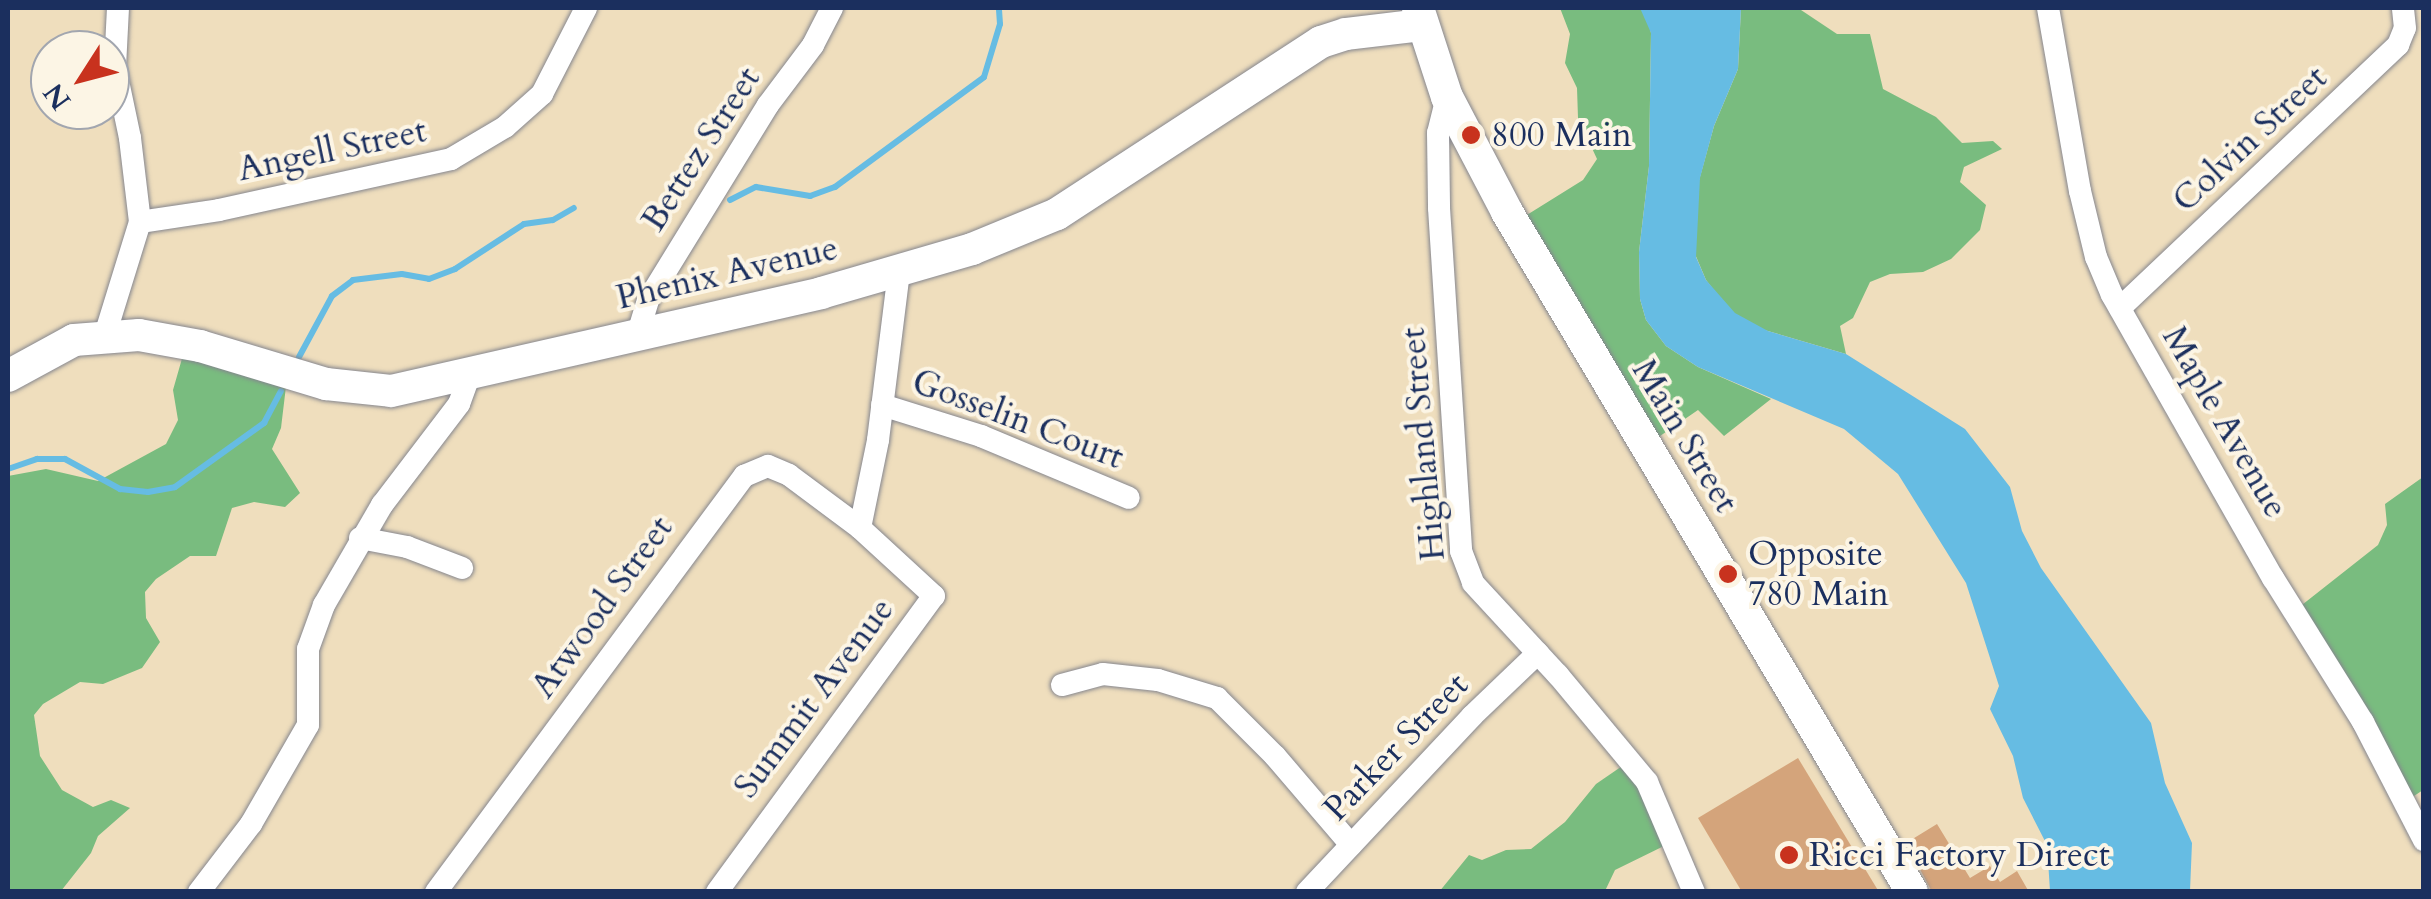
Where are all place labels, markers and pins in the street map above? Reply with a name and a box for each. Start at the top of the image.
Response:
place label: 800 Main [1491,114,1632,156]
marker: 800 Main [1460,124,1482,146]
place label: Opposite 780 Main [1748,533,1889,615]
marker: Opposite 780 Main [1717,563,1739,585]
place label: Ricci Factory Direct [1809,834,2110,876]
marker: Ricci Factory Direct [1778,844,1800,866]

